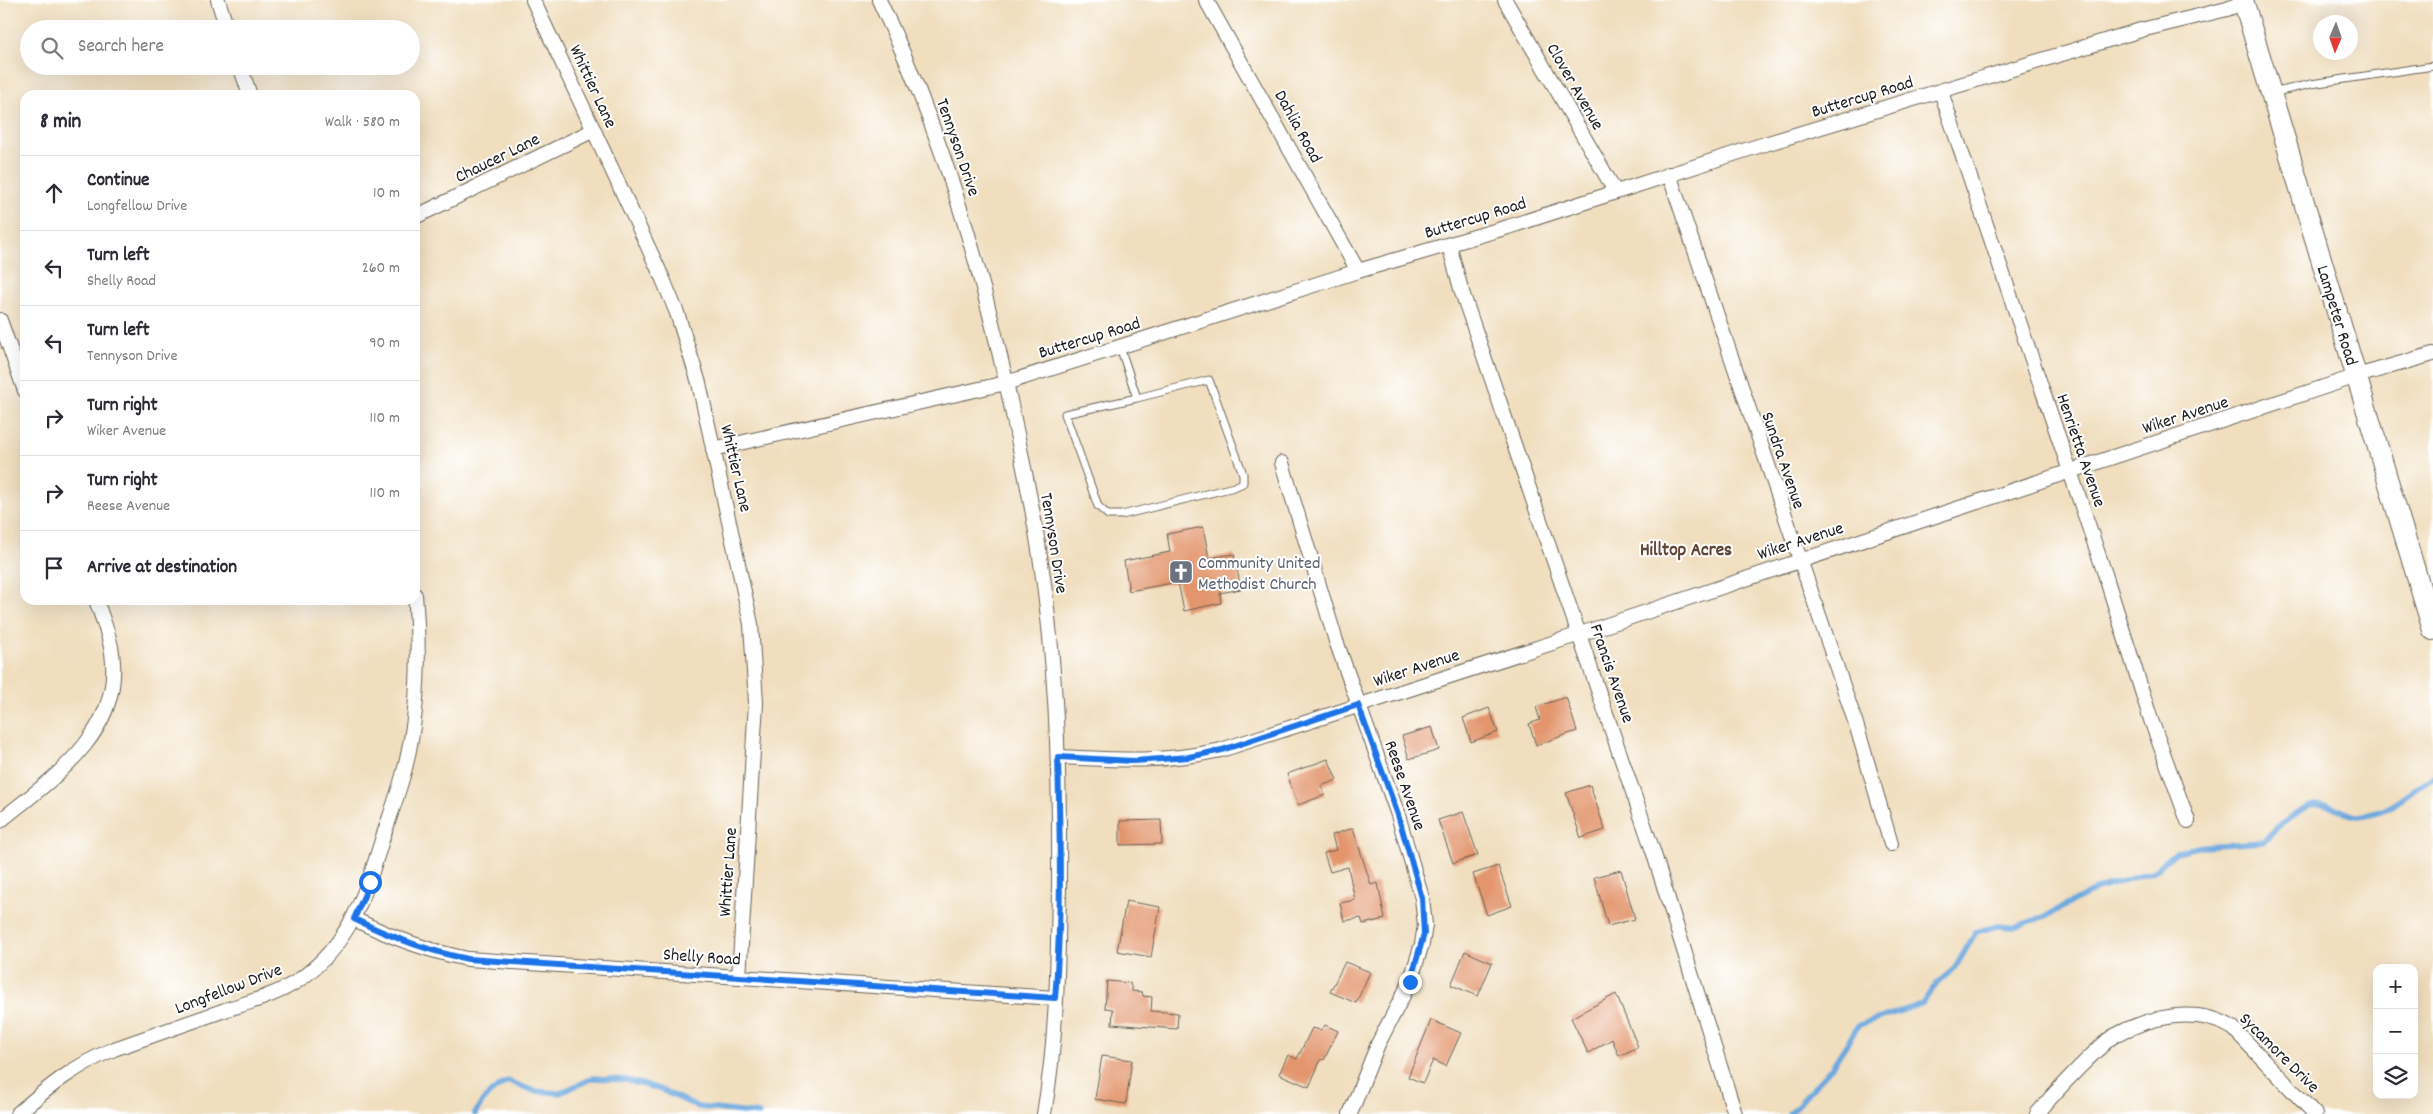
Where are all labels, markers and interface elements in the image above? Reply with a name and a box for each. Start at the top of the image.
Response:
north arrow [2313,15,2358,60]
search box [20,20,420,75]
icon: search [38,34,66,62]
text: Search here [78,34,164,61]
street label: Clover Avenue [1539,39,1609,135]
street label: Whittier Lane [562,41,622,133]
street label: Buttercup Road [1809,71,1917,126]
street label: Dahlia Road [1267,86,1327,168]
street label: Tennyson Drive [928,96,985,200]
text: 8 min [40,108,81,138]
text: Walk · 580 m [325,111,400,134]
street label: Chaucer Lane [452,128,545,191]
text: Continue [87,168,149,195]
icon: ahead [40,179,68,207]
text: 10 m [373,182,400,205]
street label: Buttercup Road [1422,192,1530,247]
text: Longfellow Drive [87,195,187,218]
text: Turn left [87,243,150,270]
icon: left [40,254,68,282]
text: 260 m [362,257,400,280]
street label: Lampeter Road [2309,263,2363,369]
text: Shelly Road [87,270,156,293]
street label: Buttercup Road [1036,312,1144,367]
text: Turn left [87,318,150,345]
icon: left [40,329,68,357]
text: 90 m [369,332,400,355]
text: Tennyson Drive [87,345,177,368]
street label: Henrietta Avenue [2049,391,2111,511]
street label: Wiker Avenue [2140,391,2232,442]
text: Turn right [87,393,158,420]
icon: right [40,404,68,432]
text: 110 m [370,407,400,430]
street label: Sundra Avenue [1753,409,1810,513]
text: Wiker Avenue [87,420,166,443]
street label: Whittier Lane [712,422,757,515]
text: Turn right [87,468,158,495]
icon: right [40,479,68,507]
text: 110 m [370,482,400,505]
street label: Tennyson Drive [1032,491,1073,596]
text: Reese Avenue [87,495,170,518]
street label: Wiker Avenue [1755,517,1847,568]
district label: Hilltop Acres [1640,538,1732,565]
place label: Community United Methodist Church [1198,552,1320,598]
icon: arrive [40,554,68,582]
text: Arrive at destination [87,555,237,582]
church icon: Community United Methodist Church [1168,559,1194,585]
street label: Francis Avenue [1582,621,1639,727]
street label: Wiker Avenue [1371,644,1463,695]
street label: Reese Avenue [1377,738,1431,834]
street label: Whittier Lane [714,827,745,918]
route start [359,871,382,894]
street label: Shelly Road [662,943,741,974]
street label: Longfellow Drive [172,958,286,1022]
map controls [2373,964,2418,1099]
button: + [2373,964,2418,1009]
route end [1399,971,1422,994]
street label: Sycamore Drive [2232,1008,2324,1100]
button: − [2373,1009,2418,1054]
button: layers [2373,1054,2418,1099]

